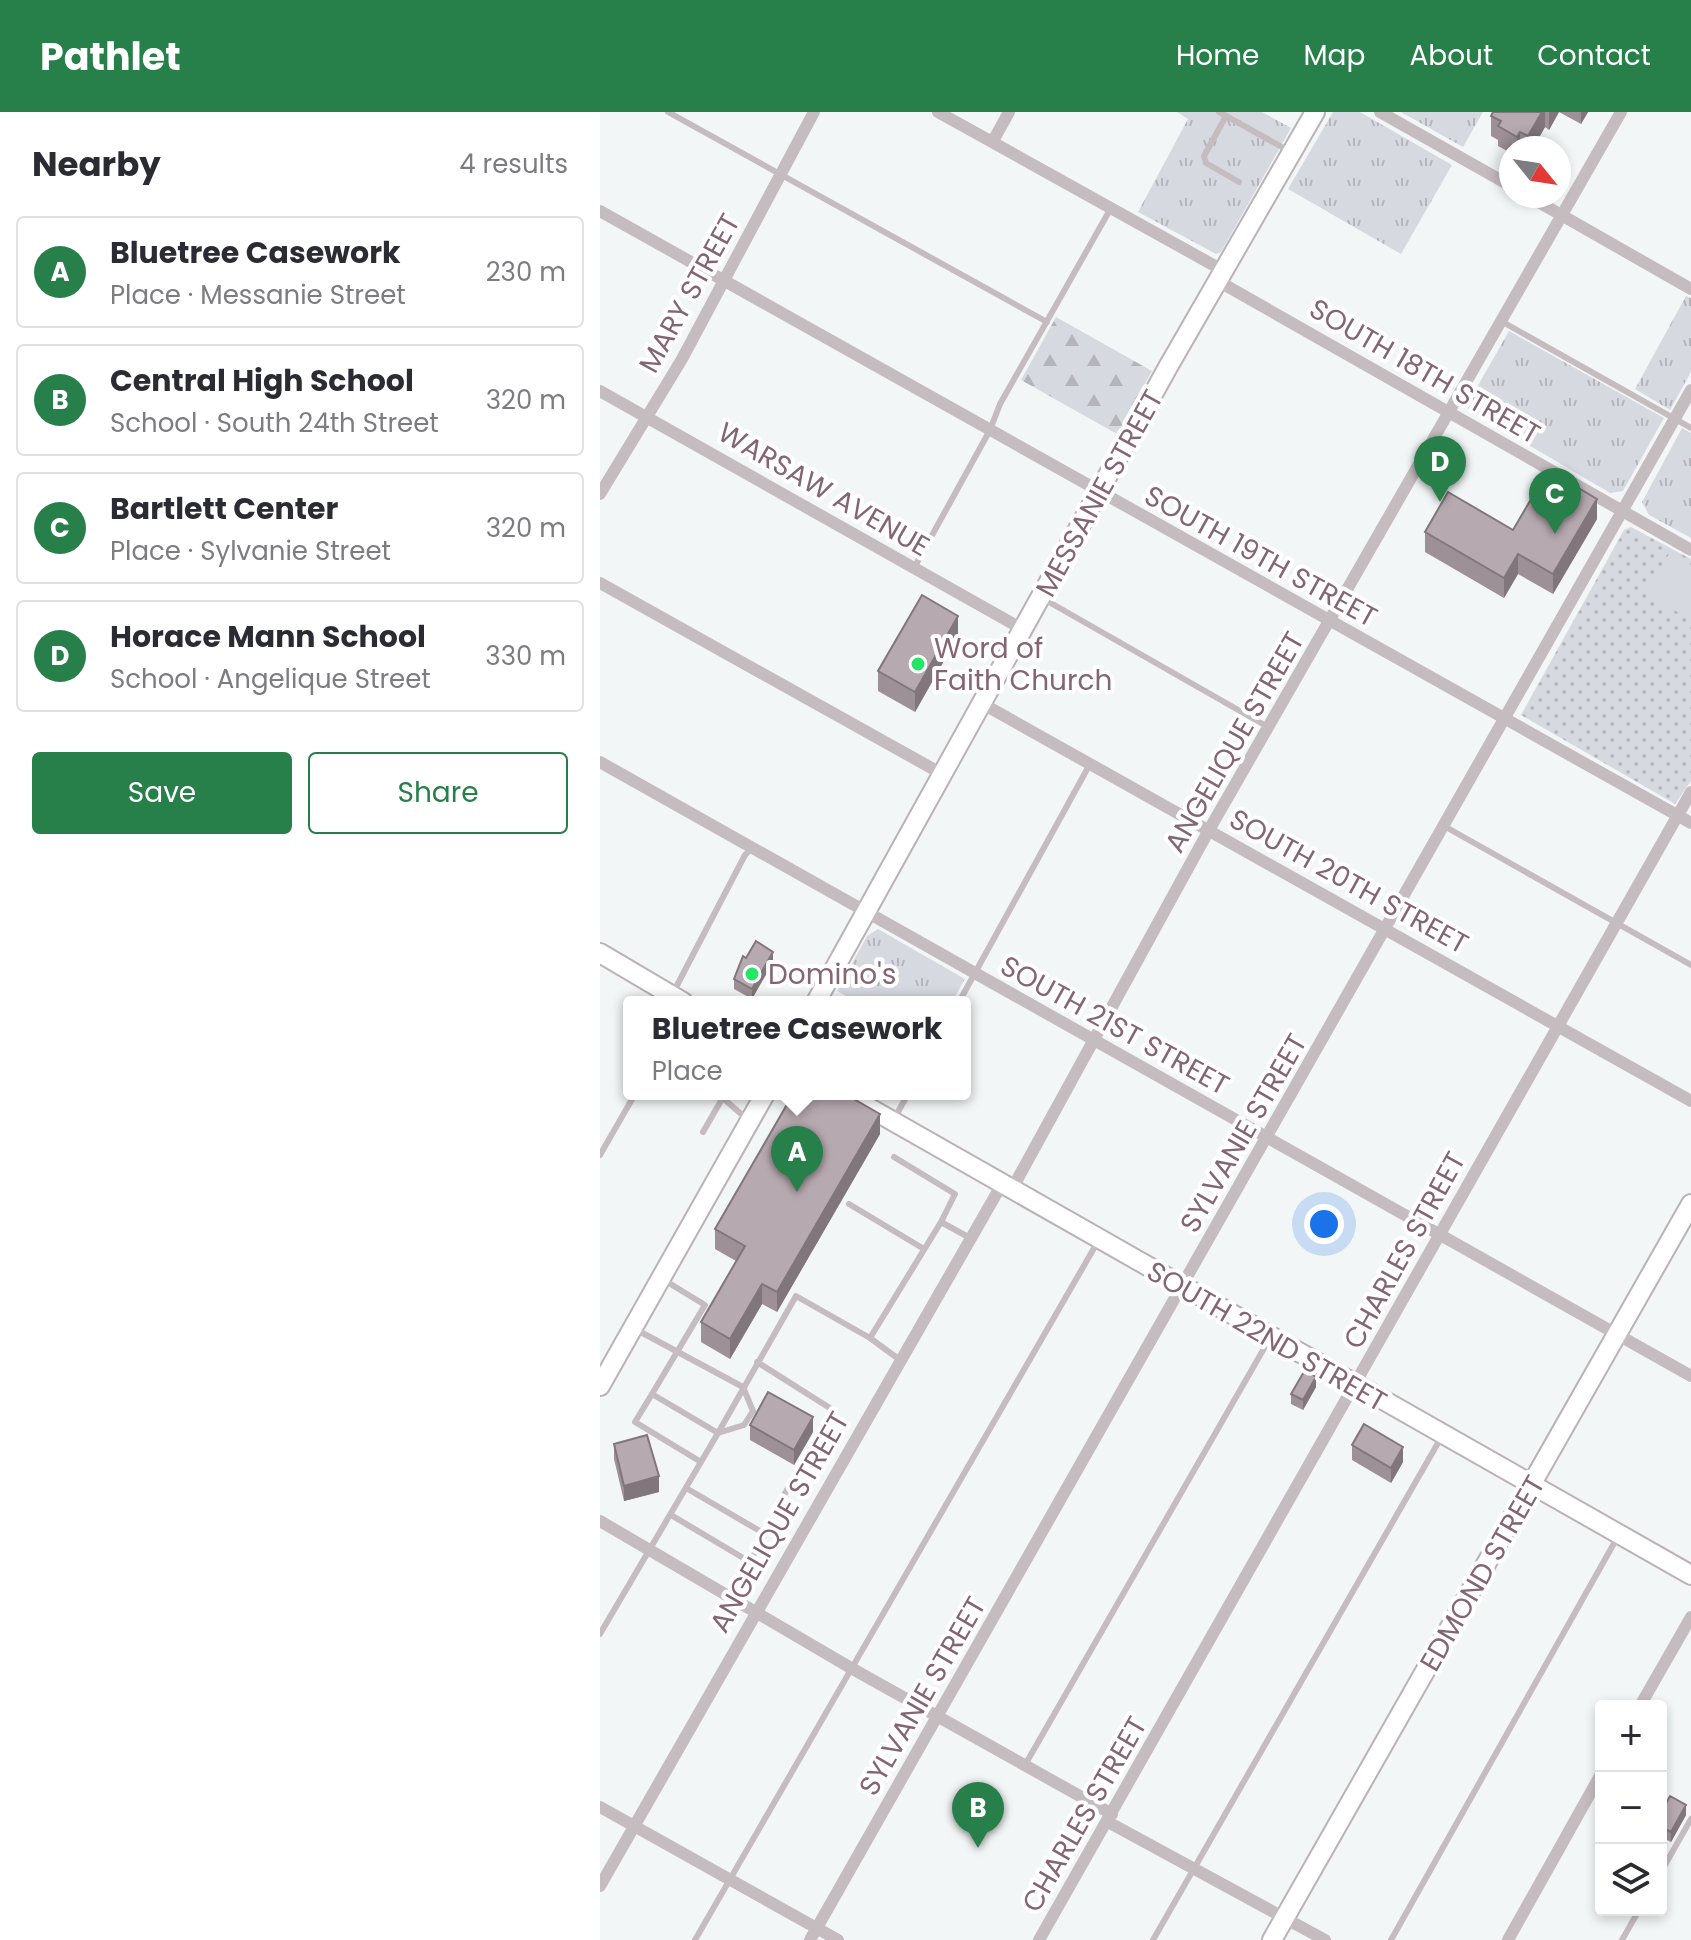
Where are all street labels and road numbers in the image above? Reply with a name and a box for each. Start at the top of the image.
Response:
street label: MARY STREET [630,207,749,380]
street label: SOUTH 18TH STREET [1302,289,1547,453]
street label: MESSANIE STREET [1026,383,1173,604]
street label: WARSAW AVENUE [711,413,937,566]
street label: SOUTH 19TH STREET [1137,476,1384,637]
street label: ANGELIQUE STREET [1155,625,1314,860]
street label: SOUTH 20TH STREET [1222,800,1475,963]
street label: SOUTH 21ST STREET [993,946,1236,1105]
street label: SYLVANIE STREET [1171,1027,1316,1240]
street label: CHARLES STREET [1334,1145,1475,1356]
street label: SOUTH 22ND STREET [1140,1252,1394,1421]
street label: ANGELIQUE STREET [700,1405,859,1640]
street label: EDMOND STREET [1411,1468,1554,1678]
street label: SYLVANIE STREET [850,1590,995,1803]
street label: CHARLES STREET [1013,1709,1156,1919]

